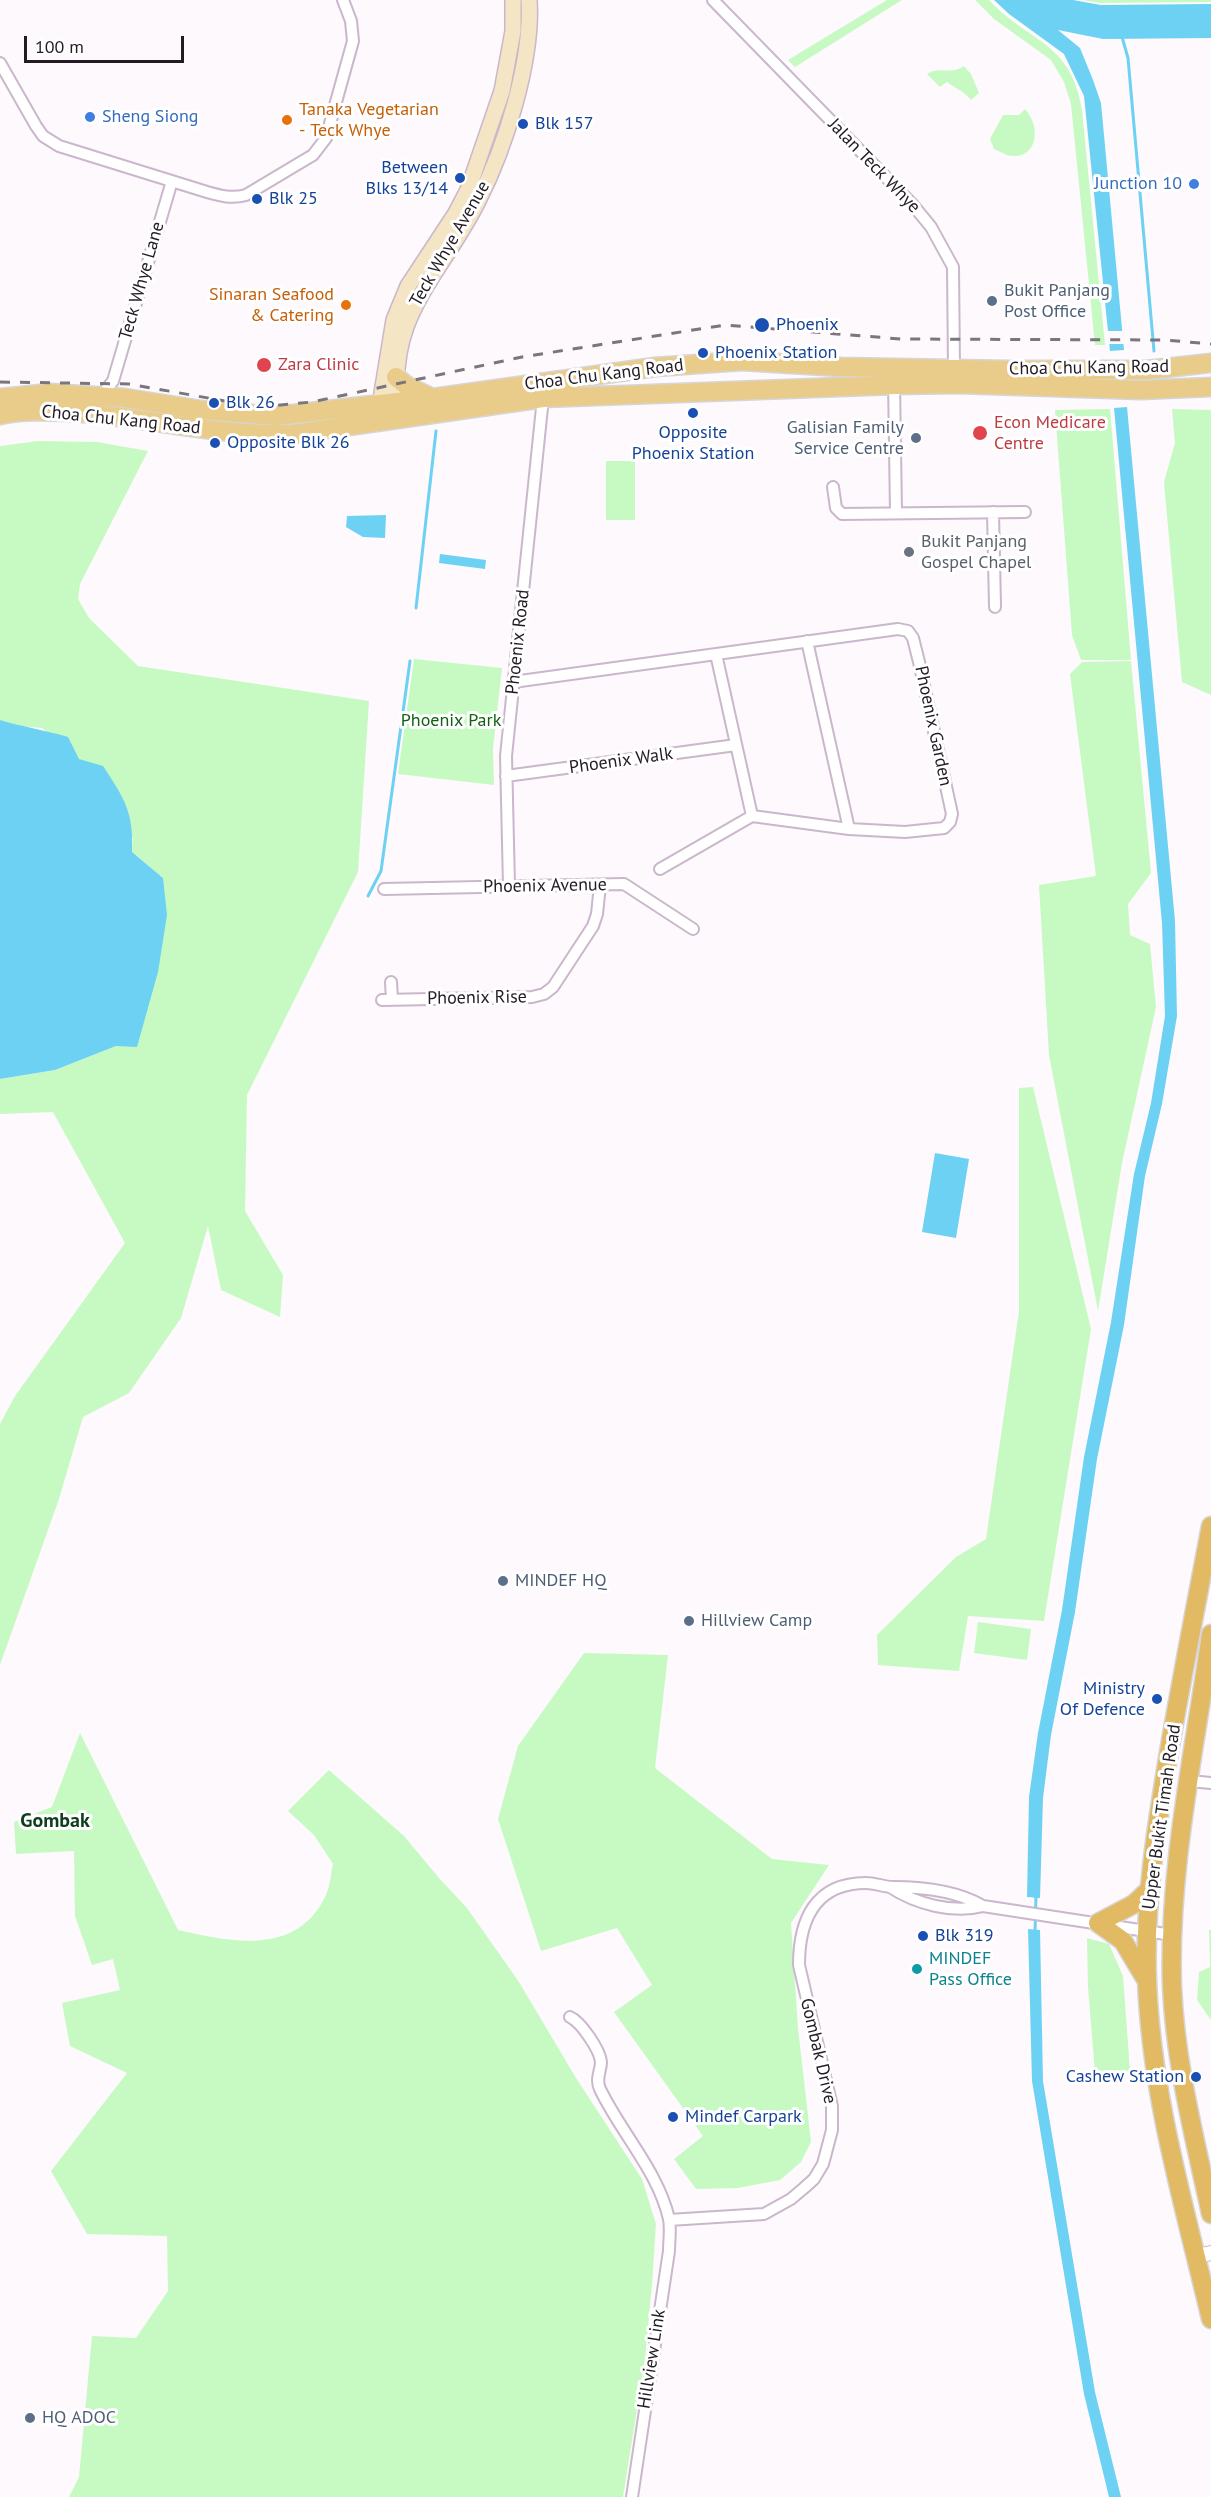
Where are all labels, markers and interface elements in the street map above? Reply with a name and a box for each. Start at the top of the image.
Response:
scale bar [27,24,188,62]
text: 100 m [35,35,84,58]
place label: Tanaka Vegetarian - Teck Whye [299,99,439,142]
place label: Sheng Siong [102,106,198,128]
marker: Sheng Siong [83,110,97,124]
marker: Tanaka Vegetarian - Teck Whye [280,113,294,127]
place label: Blk 157 [535,113,594,135]
street label: Jalan Teck Whye [823,114,925,218]
marker: Blk 157 [516,117,530,131]
place label: Between Blks 13/14 [366,157,448,200]
marker: Between Blks 13/14 [453,171,467,185]
place label: Junction 10 [1094,173,1182,195]
street label: Teck Whye Avenue [405,177,495,311]
marker: Junction 10 [1187,177,1201,191]
place label: Blk 25 [269,188,318,210]
marker: Blk 25 [250,192,264,206]
street label: Teck Whye Lane [115,219,169,343]
place label: Bukit Panjang Post Office [1004,280,1110,322]
place label: Sinaran Seafood & Catering [209,284,334,326]
marker: Bukit Panjang Post Office [985,294,999,308]
marker: Sinaran Seafood & Catering [339,298,353,312]
place label: Phoenix [776,314,839,336]
marker: Phoenix [753,316,771,334]
place label: Phoenix Station [715,342,837,364]
marker: Phoenix Station [696,346,710,360]
place label: Zara Clinic [278,354,359,376]
street label: Choa Chu Kang Road [523,355,685,395]
marker: Zara Clinic [255,356,273,374]
street label: Choa Chu Kang Road [1009,356,1169,380]
place label: Blk 26 [226,392,275,414]
marker: Blk 26 [207,396,221,410]
street label: Choa Chu Kang Road [40,401,202,439]
marker: Opposite Phoenix Station [686,406,700,420]
place label: Econ Medicare Centre [994,412,1106,454]
place label: Galisian Family Service Centre [787,417,904,460]
place label: Opposite Phoenix Station [632,422,754,464]
marker: Econ Medicare Centre [971,424,989,442]
marker: Galisian Family Service Centre [909,431,923,445]
place label: Opposite Blk 26 [227,432,350,454]
marker: Opposite Blk 26 [208,436,222,450]
place label: Bukit Panjang Gospel Chapel [921,531,1031,574]
marker: Bukit Panjang Gospel Chapel [902,545,916,559]
street label: Phoenix Road [502,588,534,696]
street label: Phoenix Garden [910,664,956,788]
park label: Phoenix Park [401,710,501,732]
street label: Phoenix Walk [568,743,674,779]
street label: Phoenix Avenue [483,874,607,898]
street label: Phoenix Rise [427,986,527,1010]
place label: MINDEF HQ [515,1570,607,1592]
marker: MINDEF HQ [496,1574,510,1588]
place label: Hillview Camp [701,1610,812,1632]
marker: Hillview Camp [682,1614,696,1628]
place label: Ministry Of Defence [1060,1678,1145,1720]
marker: Ministry Of Defence [1150,1692,1164,1706]
street label: Upper Bukit Timah Road [1138,1723,1186,1911]
district label: Gombak [20,1809,90,1833]
place label: Blk 319 [935,1925,994,1947]
marker: Blk 319 [916,1929,930,1943]
place label: MINDEF Pass Office [929,1948,1012,1990]
marker: MINDEF Pass Office [910,1962,924,1976]
street label: Gombak Drive [795,1996,841,2106]
place label: Cashew Station [1066,2066,1184,2088]
marker: Cashew Station [1189,2070,1203,2084]
place label: Mindef Carpark [685,2106,802,2128]
marker: Mindef Carpark [666,2110,680,2124]
street label: Hillview Link [633,2308,671,2410]
place label: HQ ADOC [42,2407,116,2429]
marker: HQ ADOC [23,2411,37,2425]

